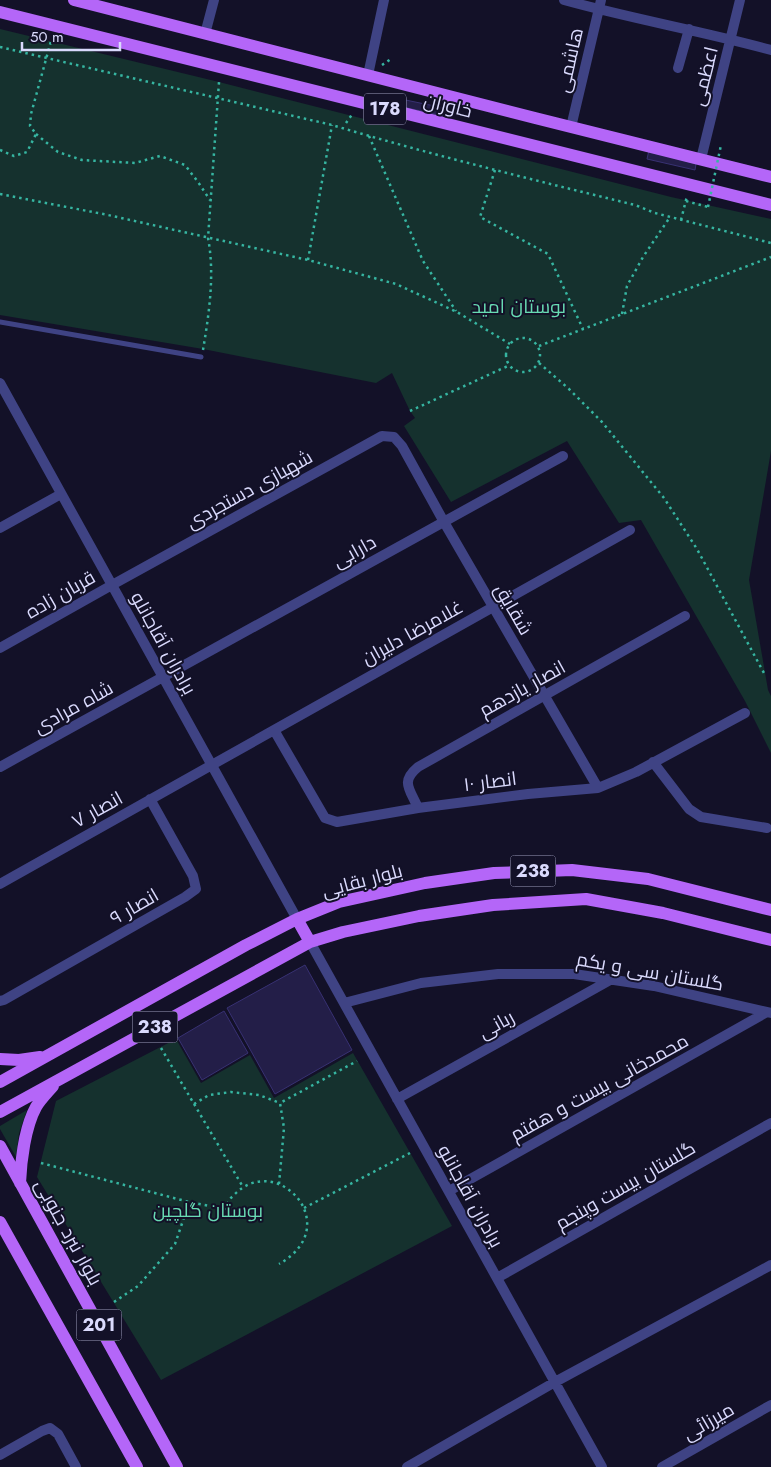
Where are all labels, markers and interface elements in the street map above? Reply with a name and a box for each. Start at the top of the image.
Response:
scale bar [22,20,120,52]
street label: هاشمی [549,25,590,95]
text: 50 m [30,26,64,48]
street label: اعظمی [684,44,725,109]
street label: خاوران [421,86,475,125]
road number: 178 [364,94,406,125]
park label: بوستان امید [472,293,566,320]
street label: شهبازی دستجردی [181,443,317,535]
street label: دارابی [327,528,381,574]
street label: قربان زاده [20,564,100,625]
street label: شقایق [488,578,539,640]
street label: برادران آقاجانلو [124,587,203,700]
street label: غلامرضا دلیران [357,593,468,671]
street label: انصار یازدهم [474,654,570,723]
street label: شاه مرادی [29,674,118,740]
street label: انصار ۱۰ [462,765,518,798]
street label: انصار ۷ [67,784,128,834]
road number: 238 [510,856,556,886]
street label: بلوار بقایی [319,857,405,904]
street label: انصار ۹ [105,882,164,931]
street label: گلستان سی و یکم [574,945,726,998]
street label: ربانی [473,1004,519,1045]
road number: 238 [132,1012,178,1042]
street label: محمدخانی بیست و هفتم [505,1027,693,1148]
street label: گلستان بیست وپنجم [550,1134,700,1237]
street label: برادران آقاجانلو [431,1140,510,1253]
street label: بلوار نبرد جنوبی [28,1174,109,1290]
park label: بوستان گلچین [153,1197,263,1224]
road number: 201 [76,1310,122,1340]
street label: میرزائی [677,1396,739,1447]

